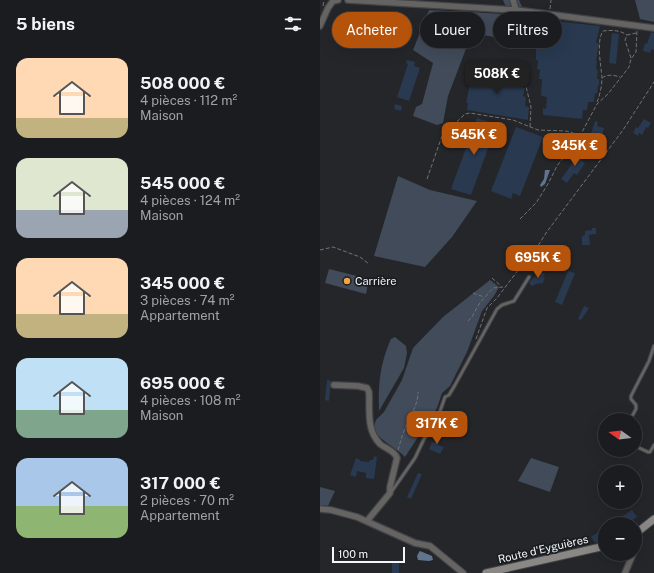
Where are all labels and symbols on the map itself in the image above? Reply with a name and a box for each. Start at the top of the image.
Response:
pin: 508K € [464,61,530,95]
pin: 545K € [441,122,507,156]
pin: 345K € [542,133,608,167]
pin: 695K € [505,245,571,279]
place label: Carrière [355,275,397,287]
marker: Carrière [342,276,352,286]
pin: 317K € [404,411,470,445]
north arrow [598,413,642,457]
street label: Route d'Eyguières [497,533,590,565]
scale bar [332,545,405,564]

